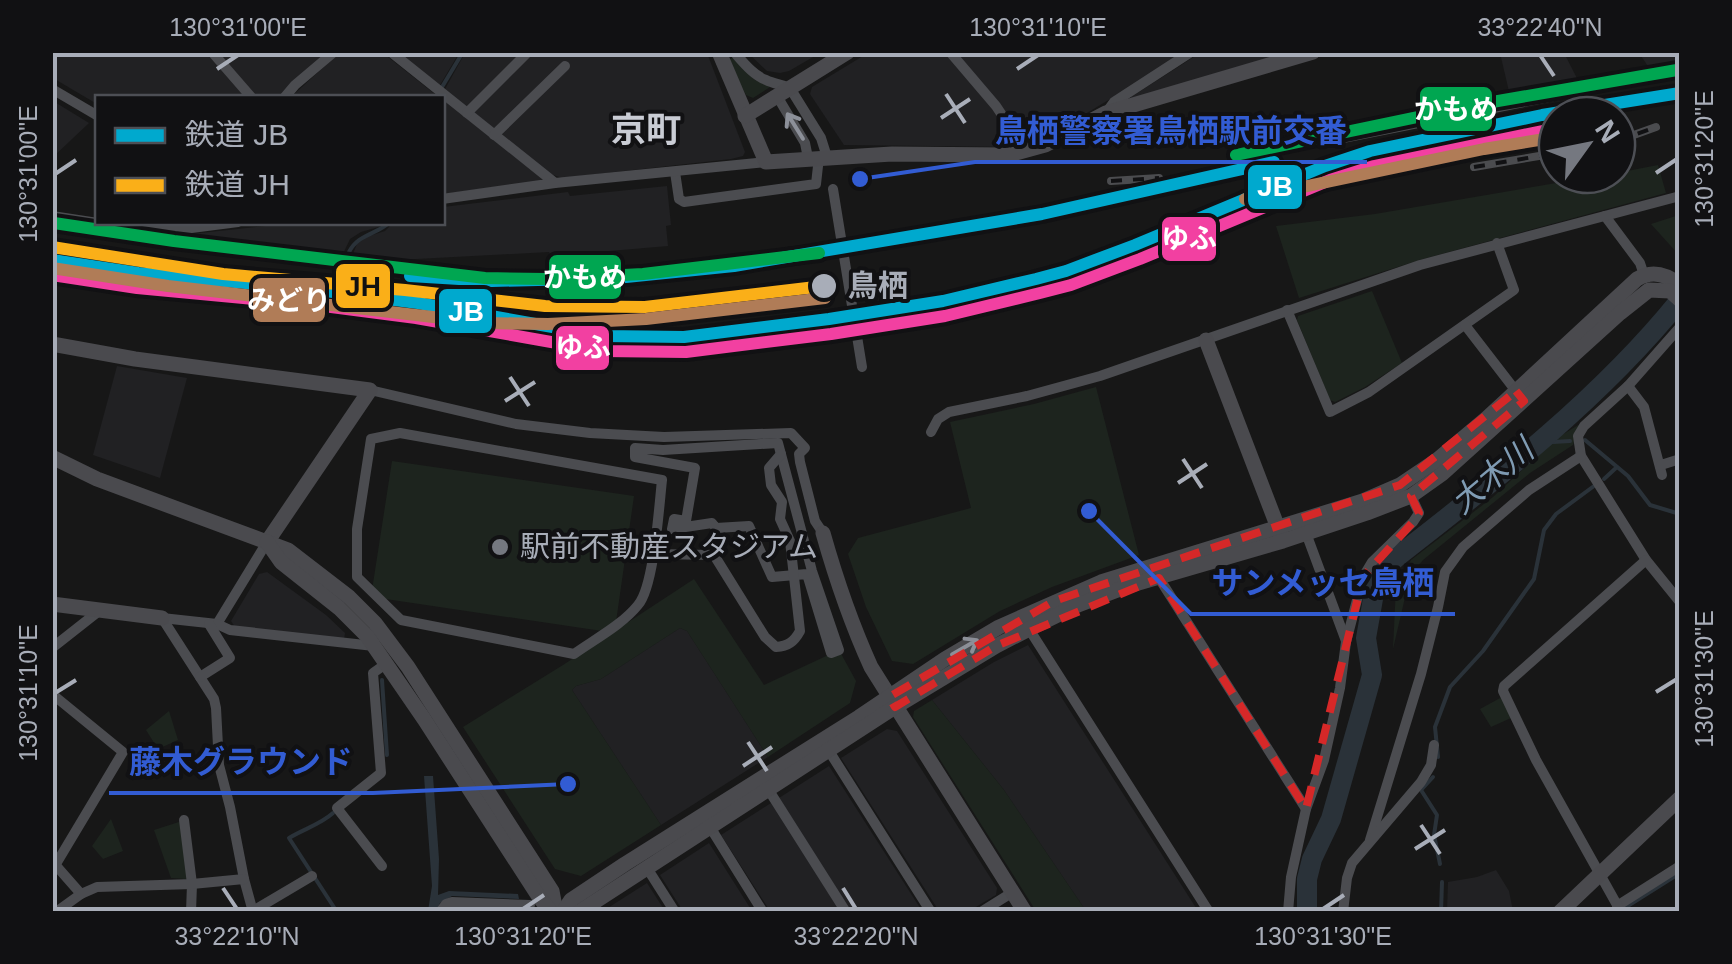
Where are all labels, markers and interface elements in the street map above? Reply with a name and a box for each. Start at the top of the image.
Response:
text: 130°31'00"E [169,13,307,41]
text: 130°31'10"E [969,13,1107,41]
text: 33°22'40"N [1477,13,1603,41]
line badge: かもめ [1418,85,1494,133]
text: 130°31'20"E [1690,90,1718,228]
text: かもめ [1414,94,1498,125]
legend [95,95,445,225]
north arrow [1537,95,1637,195]
callout: 鳥栖警察署鳥栖駅前交番 [975,100,1367,162]
text: 130°31'00"E [14,105,42,243]
district label: 京町 [611,110,681,149]
one-way arrow [785,112,805,141]
text: 鳥栖警察署鳥栖駅前交番 [995,113,1347,149]
text: N [1589,115,1626,149]
text: 鉄道 JB [185,118,288,151]
line badge: JB [1246,163,1304,211]
text: 鉄道 JH [185,168,290,201]
text: JB [1257,171,1293,202]
line badge: ゆふ [1160,215,1218,263]
text: ゆふ [1161,223,1217,254]
line badge: かもめ [547,253,623,301]
line badge: JH [334,262,392,310]
text: かもめ [543,262,627,293]
place label: 鳥栖 [848,269,908,302]
text: JH [345,271,381,302]
marker: 鳥栖 [809,271,839,301]
line badge: みどり [251,276,327,324]
text: みどり [247,285,331,316]
line badge: JB [437,287,494,335]
text: JB [448,296,484,327]
line badge: ゆふ [554,324,611,372]
text: ゆふ [555,332,611,363]
water label: 大木川 [1444,429,1543,521]
place label: 駅前不動産スタジアム [520,530,818,563]
marker: 駅前不動産スタジアム [489,536,511,558]
callout: サンメッセ鳥栖 [1191,552,1455,614]
text: サンメッセ鳥栖 [1211,565,1435,601]
text: 130°31'30"E [1690,610,1718,748]
text: 130°31'10"E [14,624,42,762]
one-way arrow [951,637,979,657]
callout: 藤木グラウンド [109,731,373,793]
text: 藤木グラウンド [129,744,353,780]
text: 33°22'10"N [174,922,300,950]
text: 130°31'20"E [454,922,592,950]
text: 33°22'20"N [793,922,919,950]
text: 130°31'30"E [1254,922,1392,950]

